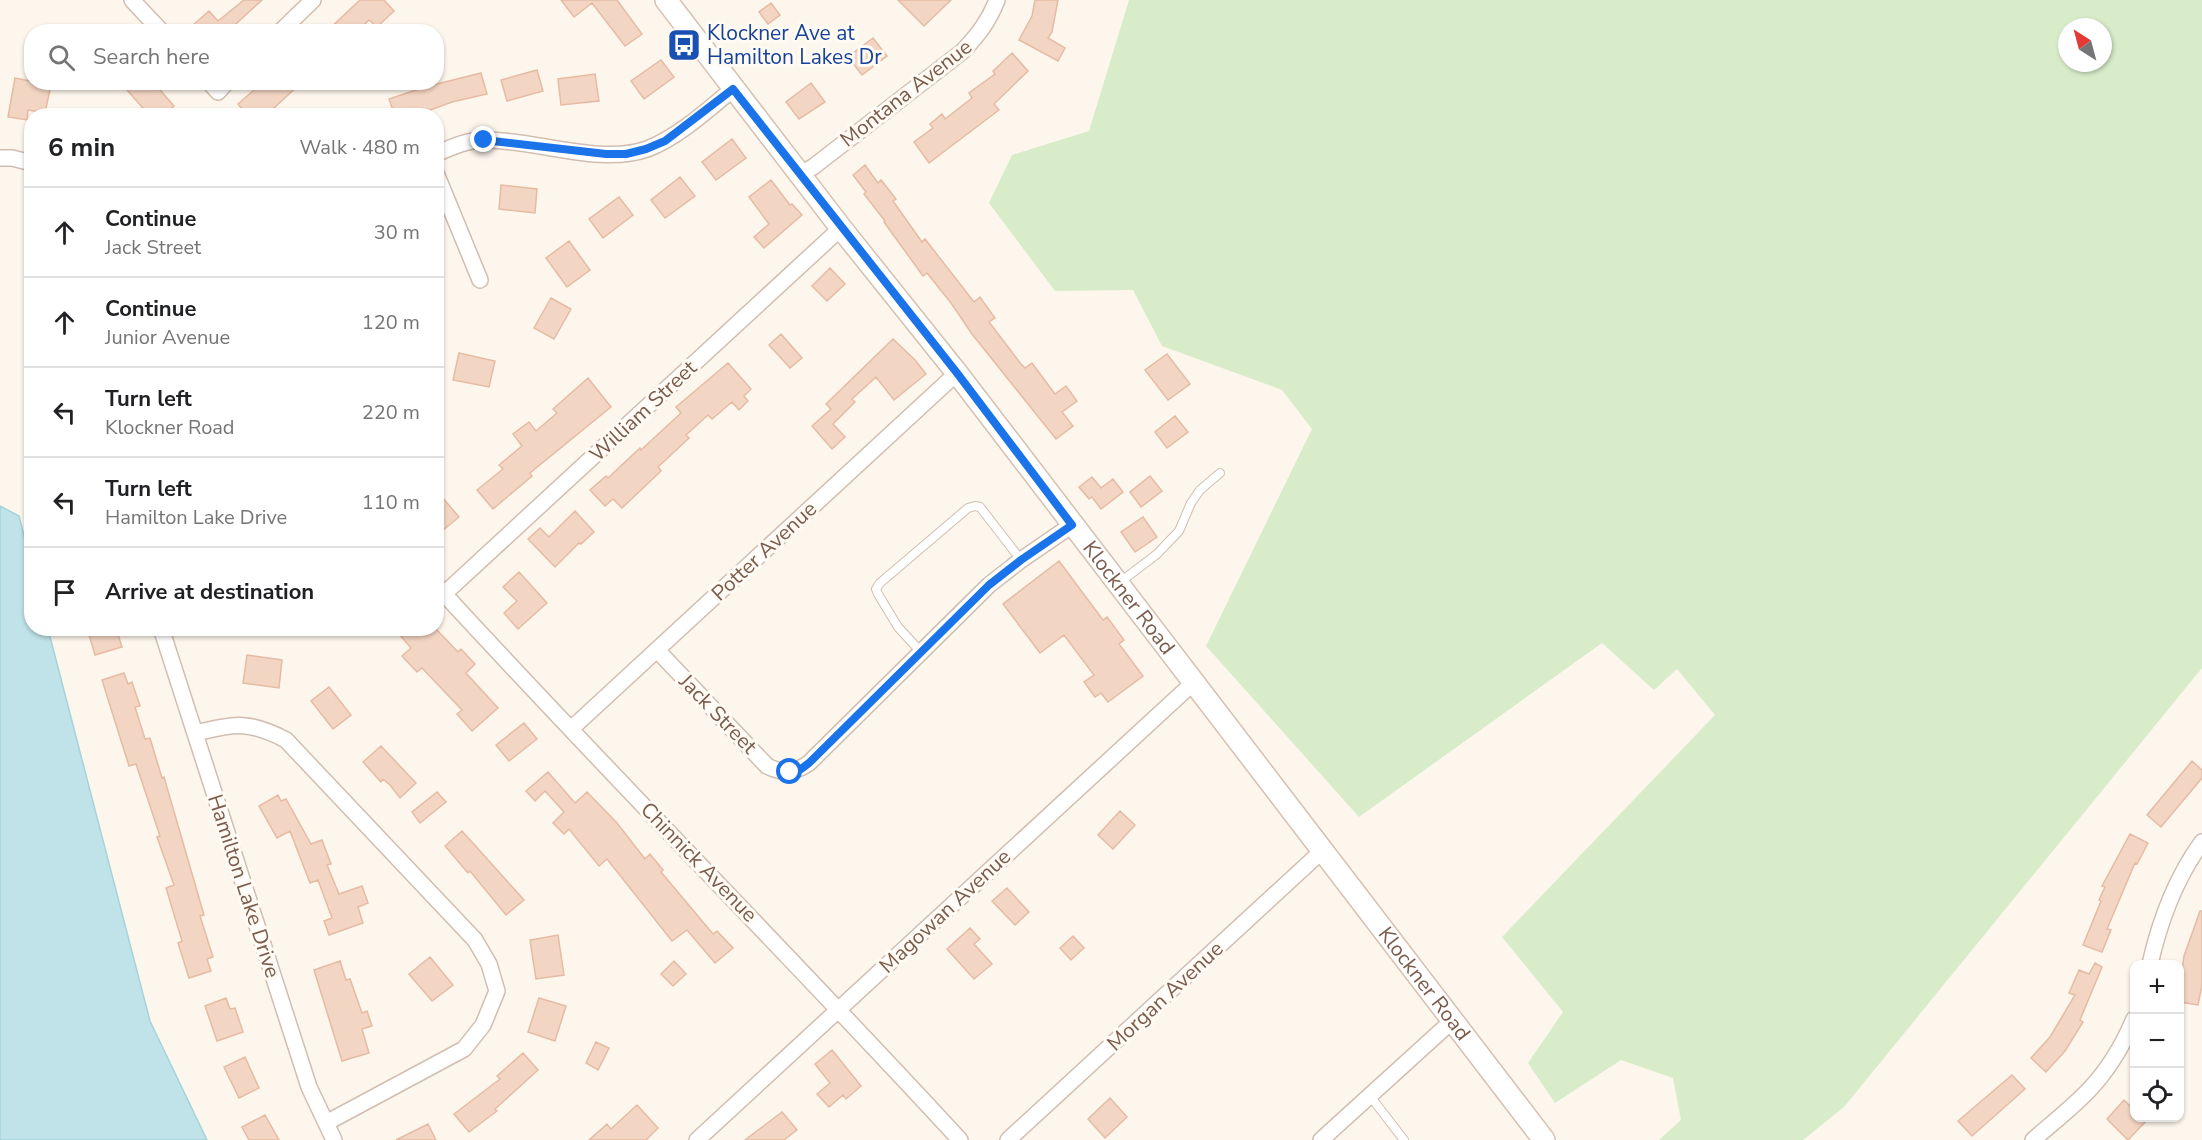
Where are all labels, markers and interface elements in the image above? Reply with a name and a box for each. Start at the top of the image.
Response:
north arrow [2058,18,2112,72]
place label: Klockner Ave at Hamilton Lakes Dr [707,19,882,71]
search box [24,24,444,90]
bus stop icon: Klockner Ave at Hamilton Lakes Dr [666,27,702,63]
street label: Montana Avenue [834,33,978,153]
icon: search [45,41,78,74]
text: Search here [93,42,210,72]
route end [470,126,496,152]
text: 6 min [48,130,115,165]
text: Walk · 480 m [300,134,420,161]
text: Continue [105,204,196,234]
icon: ahead [48,216,81,249]
text: 30 m [374,219,420,246]
text: Jack Street [105,234,201,261]
text: Continue [105,294,196,324]
icon: ahead [48,306,81,339]
text: 120 m [362,309,420,336]
text: Junior Avenue [105,324,230,351]
street label: William Street [583,354,703,468]
text: Turn left [105,384,192,414]
icon: left [48,396,81,429]
text: 220 m [362,399,420,426]
text: Klockner Road [105,414,235,441]
text: Turn left [105,474,192,504]
icon: left [48,486,81,519]
text: 110 m [362,489,420,516]
street label: Potter Avenue [705,495,823,607]
text: Hamilton Lake Drive [105,504,287,531]
street label: Klockner Road [1076,535,1181,660]
icon: arrive [48,576,81,609]
text: Arrive at destination [105,577,314,607]
street label: Jack Street [672,667,764,760]
route start [776,758,802,784]
street label: Hamilton Lake Drive [201,791,287,981]
street label: Chinnick Avenue [634,796,764,928]
street label: Magowan Avenue [873,843,1017,979]
street label: Klockner Road [1372,921,1477,1046]
street label: Morgan Avenue [1101,935,1229,1057]
map controls [2130,960,2184,1122]
button: + [2130,960,2184,1014]
button: − [2130,1014,2184,1068]
button: locate [2130,1068,2184,1122]

